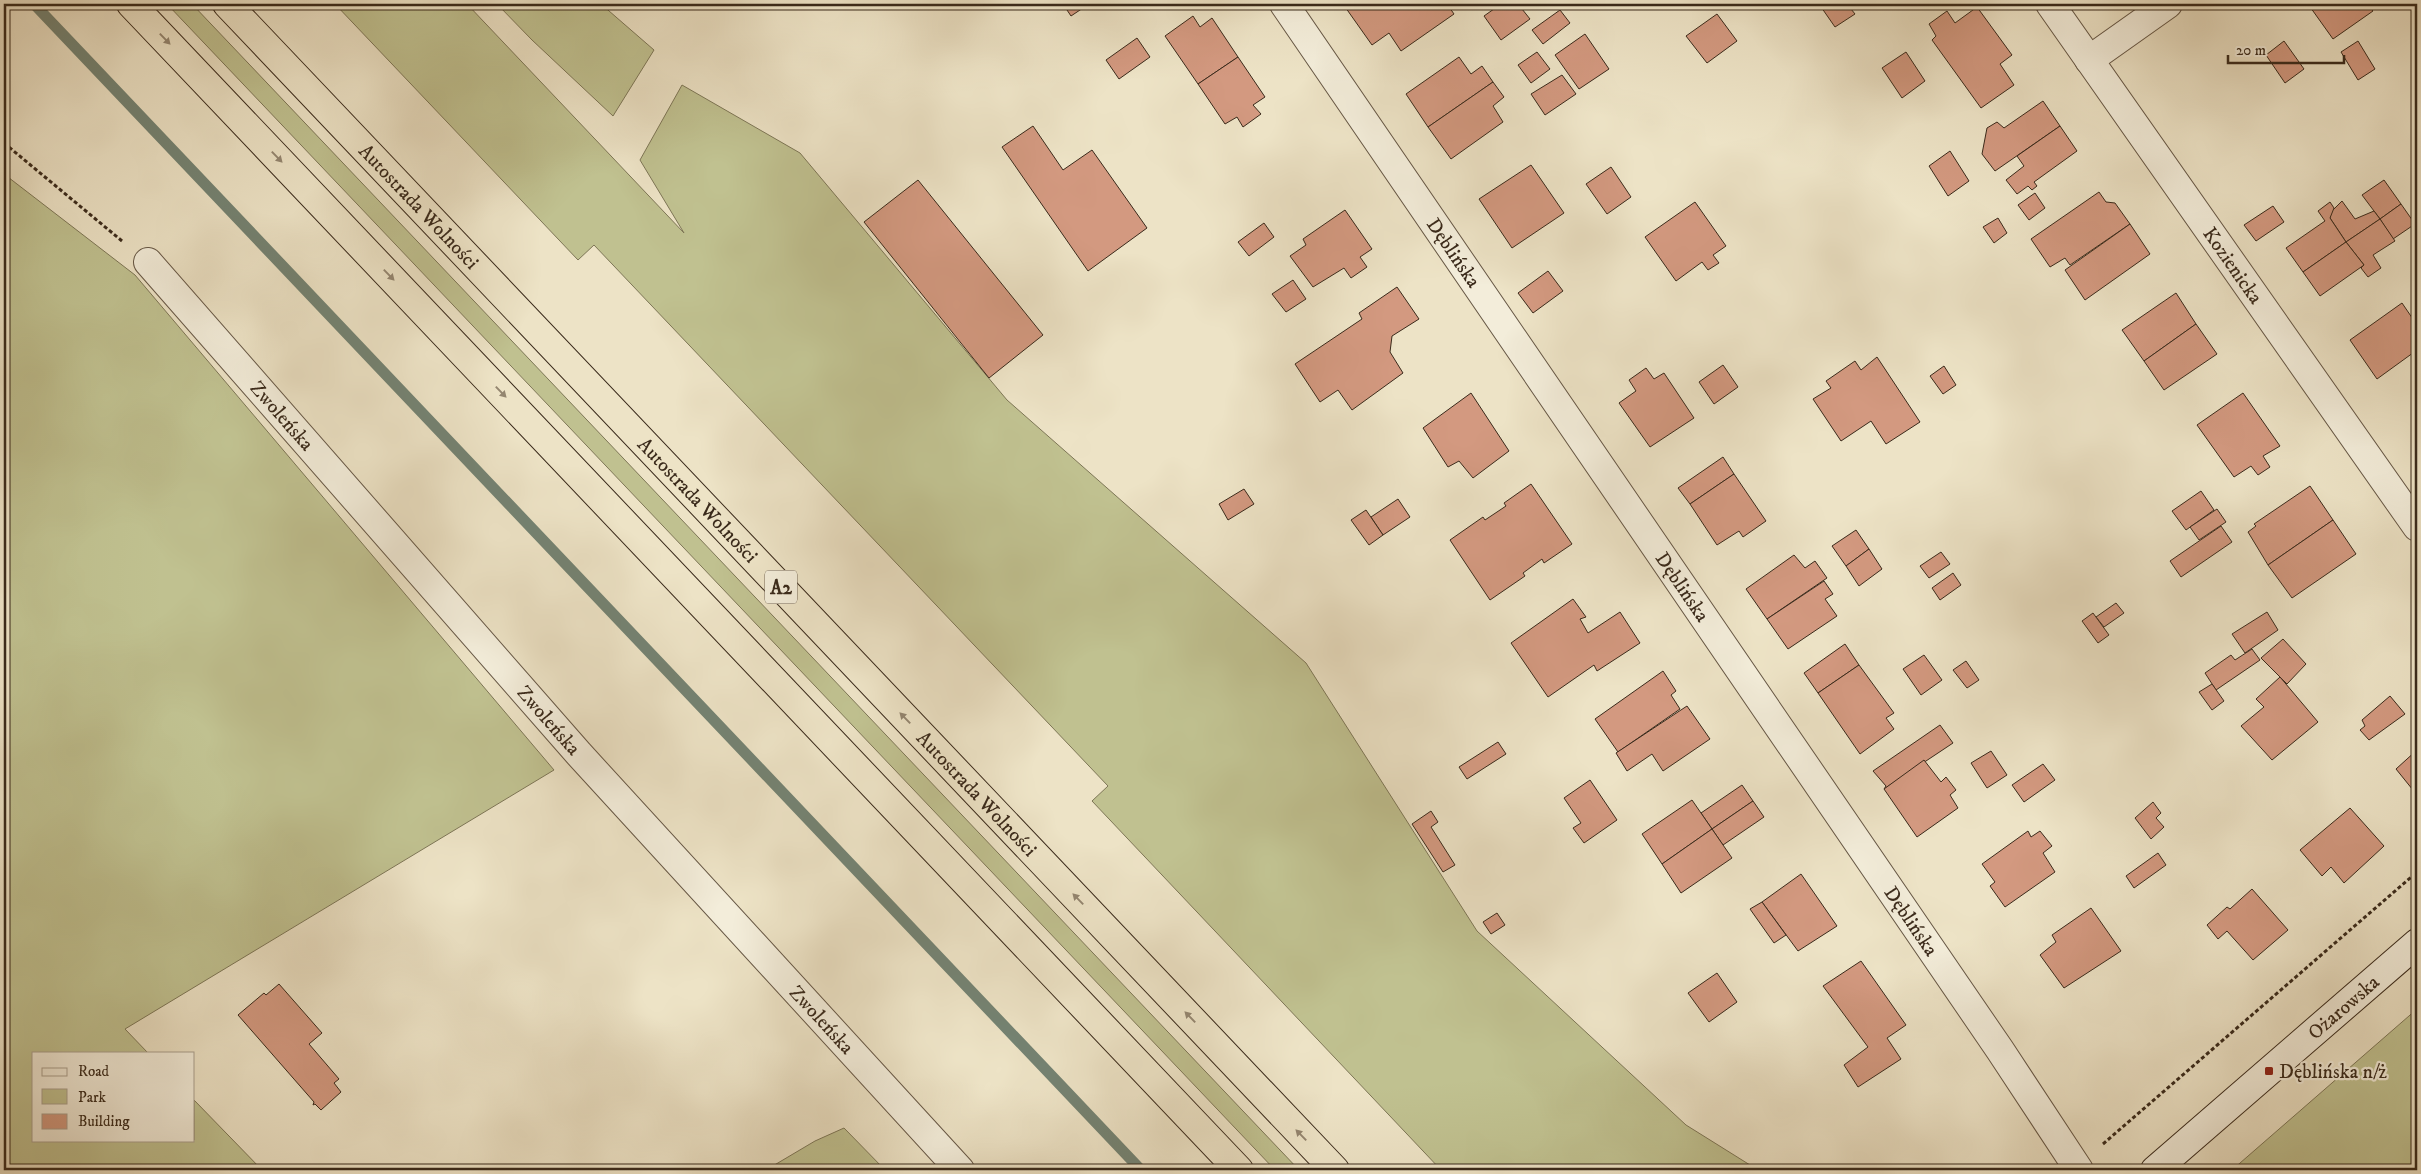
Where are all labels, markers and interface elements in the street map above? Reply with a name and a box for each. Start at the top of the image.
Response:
scale bar [2228,32,2345,64]
one-way arrow [159,33,171,45]
text: 20 m [2236,41,2266,60]
street label: Autostrada Wolności [353,139,484,275]
one-way arrow [271,150,283,162]
street label: Dęblińska [1420,213,1486,293]
street label: Kozienicka [2196,223,2268,310]
one-way arrow [383,268,395,280]
street label: Zwoleńska [244,376,319,457]
one-way arrow [495,386,507,398]
street label: Autostrada Wolności [632,433,763,569]
street label: Dęblińska [1649,548,1715,628]
road number: A2 [765,570,797,604]
street label: Zwoleńska [511,681,586,762]
one-way arrow [899,712,911,724]
street label: Autostrada Wolności [911,726,1042,863]
street label: Dęblińska [1878,882,1943,962]
one-way arrow [1072,894,1084,906]
street label: Ożarowska [2303,970,2385,1046]
street label: Zwoleńska [783,981,859,1060]
one-way arrow [1184,1011,1196,1023]
legend [32,1052,195,1142]
place label: Dęblińska n/ż [2279,1060,2387,1085]
text: Road [78,1062,110,1081]
marker: Dęblińska n/ż [2263,1065,2275,1077]
text: Park [78,1088,107,1107]
text: Building [78,1112,130,1131]
one-way arrow [1296,1129,1308,1141]

